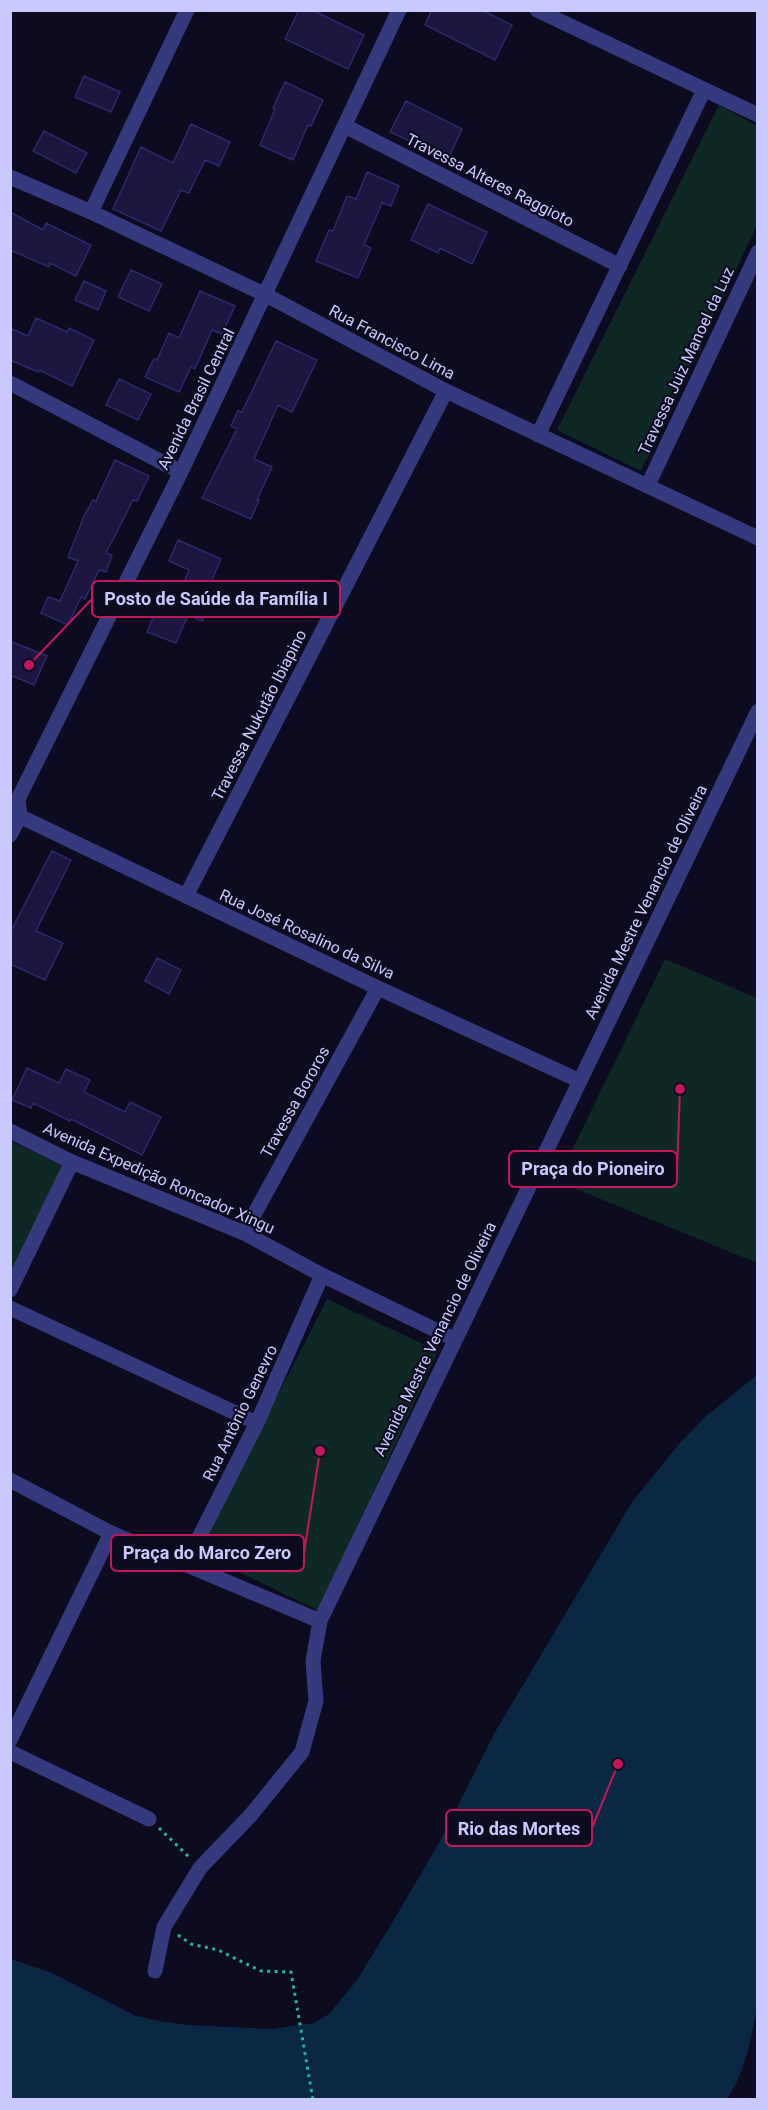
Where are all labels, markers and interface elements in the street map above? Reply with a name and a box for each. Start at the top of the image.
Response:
street label: Travessa Alteres Raggioto [403,129,577,231]
street label: Travessa Juiz Manoel da Luz [634,264,738,458]
street label: Rua Francisco Lima [326,301,458,383]
street label: Avenida Brasil Central [153,325,239,473]
callout: Posto de Saúde da Família I [92,581,340,617]
text: Posto de Saúde da Família I [104,588,328,609]
street label: Travessa Nukutão Ibiapino [208,627,310,803]
street label: Avenida Mestre Venancio de Oliveira [581,782,711,1022]
street label: Rua José Rosalino da Silva [216,885,398,983]
street label: Travessa Bororos [257,1043,333,1161]
street label: Avenida Expedição Roncador Xingu [40,1118,278,1238]
callout: Praça do Pioneiro [509,1151,677,1187]
text: Praça do Pioneiro [521,1158,665,1179]
street label: Avenida Mestre Venancio de Oliveira [370,1219,500,1459]
street label: Rua Antônio Genevro [199,1342,281,1484]
callout: Praça do Marco Zero [111,1535,304,1571]
text: Praça do Marco Zero [123,1542,291,1563]
callout: Rio das Mortes [446,1810,592,1846]
text: Rio das Mortes [458,1818,580,1839]

